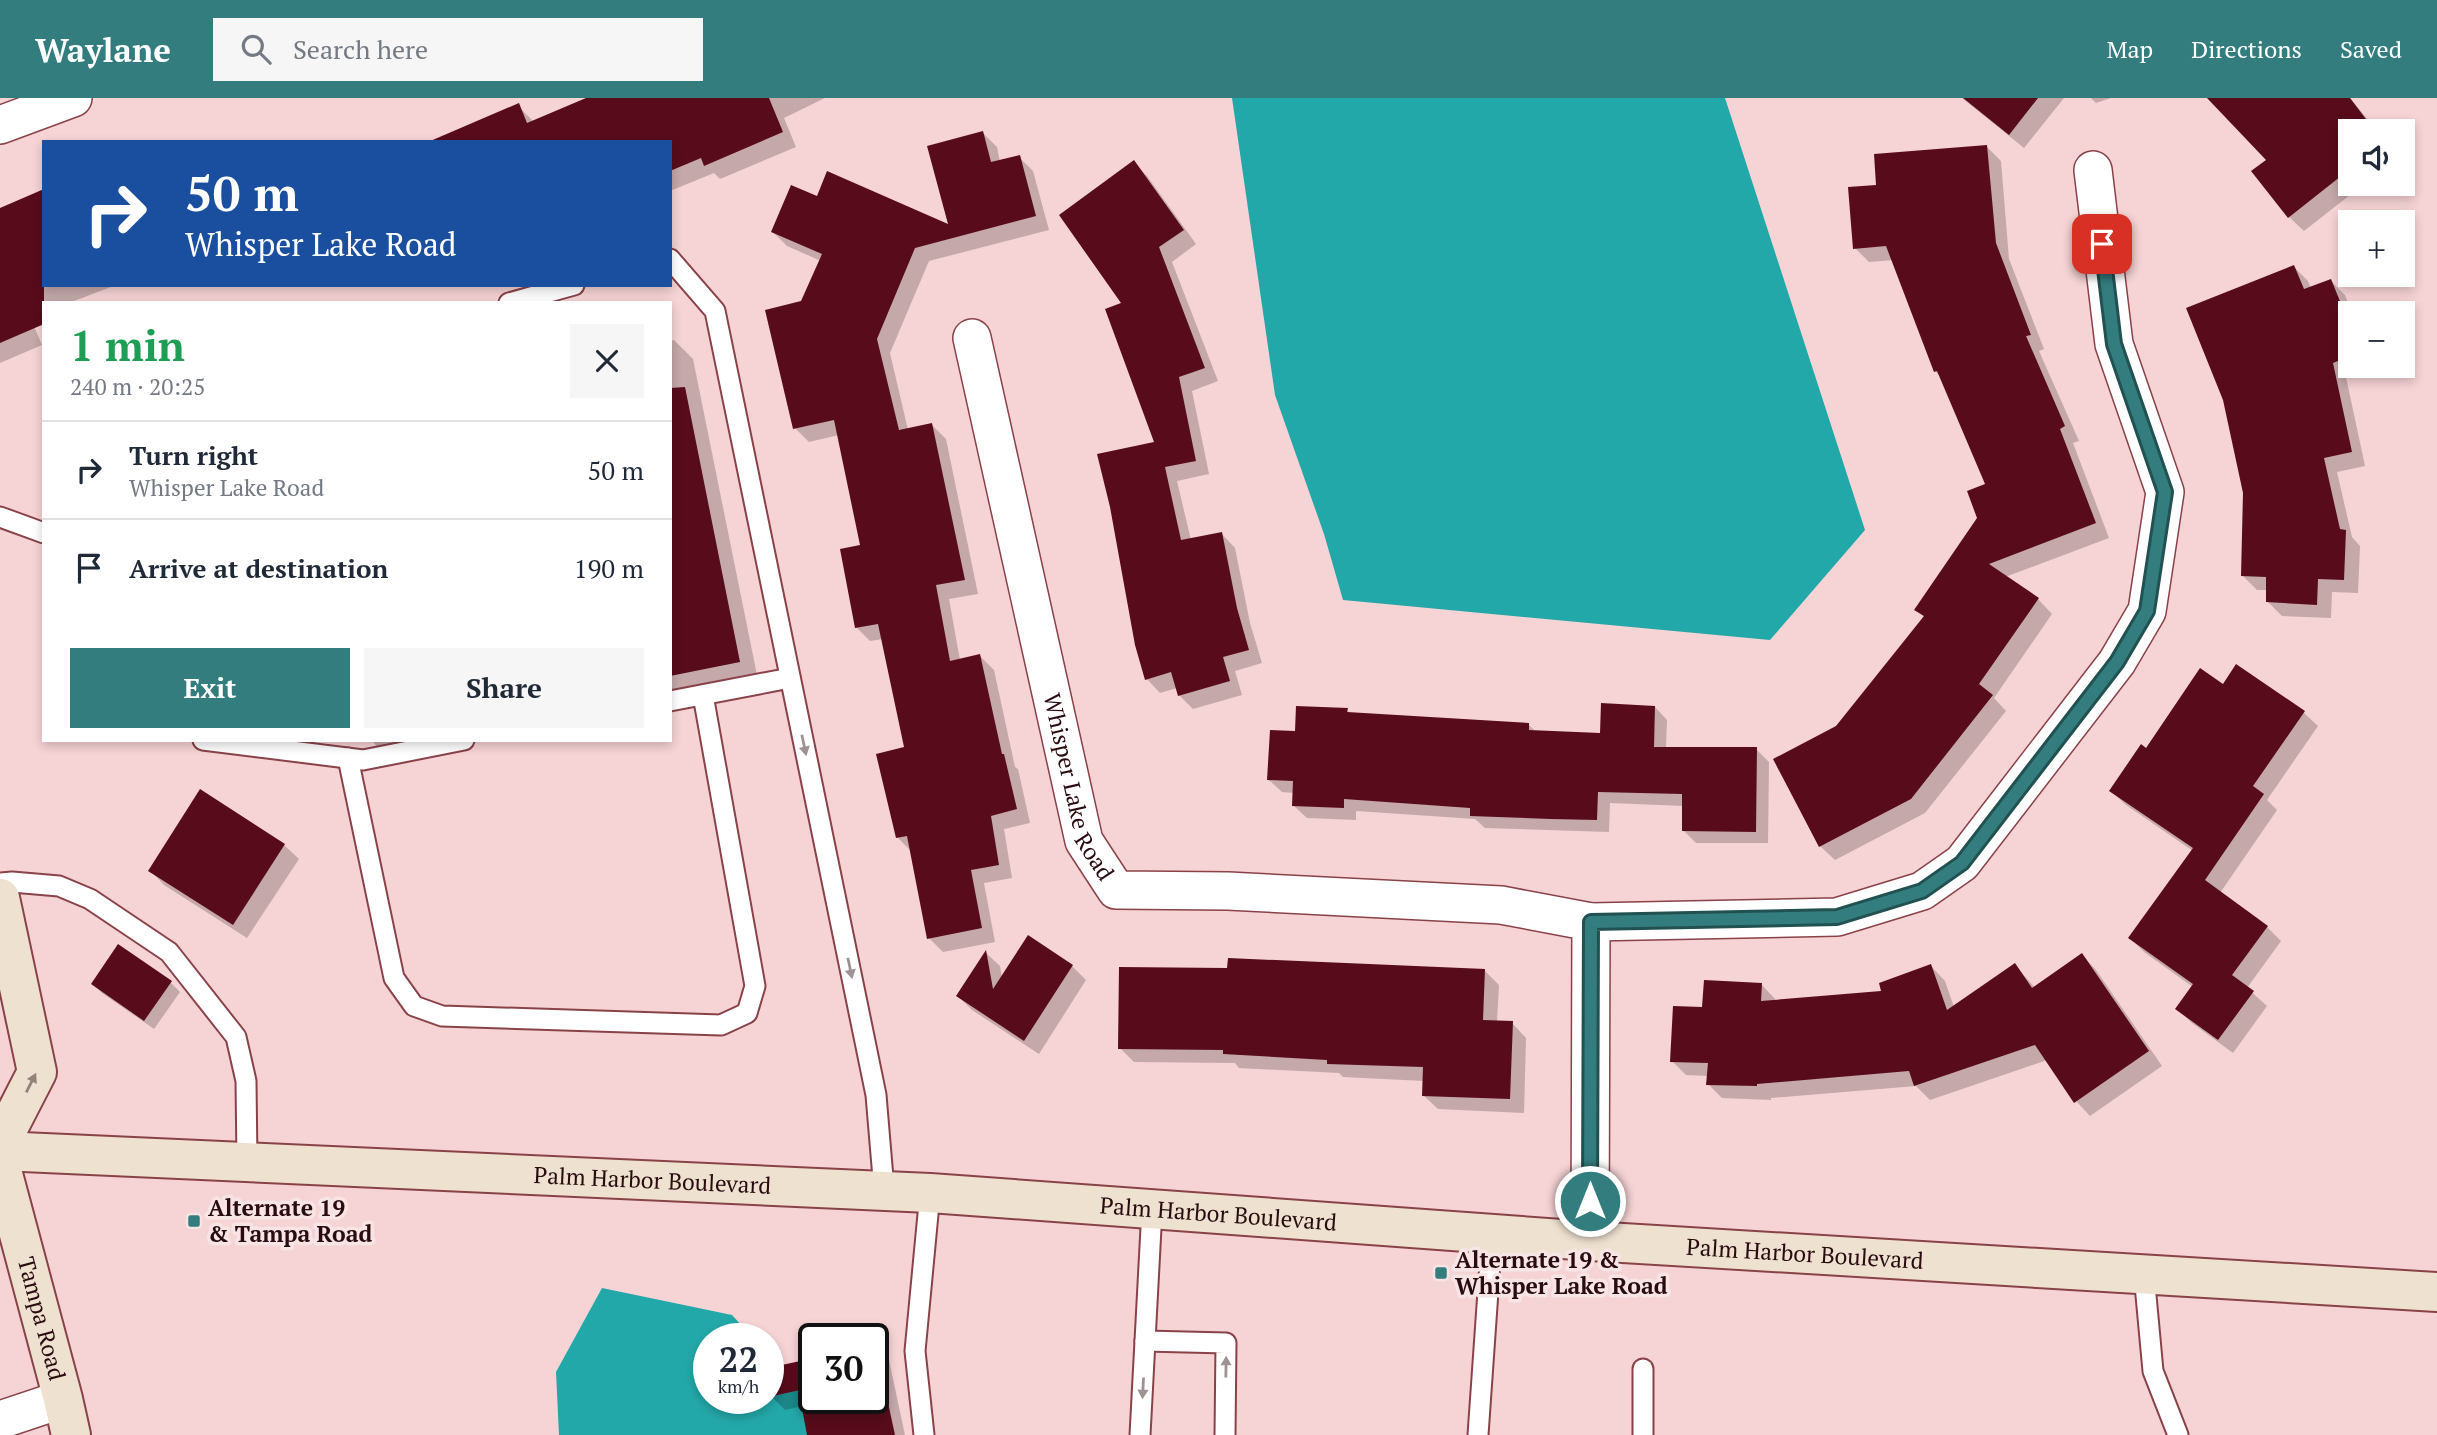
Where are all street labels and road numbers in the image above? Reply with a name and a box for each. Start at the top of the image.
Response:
street label: Whisper Lake Road [1037,690,1122,887]
street label: Palm Harbor Boulevard [533,1159,772,1201]
street label: Palm Harbor Boulevard [1099,1189,1338,1238]
street label: Palm Harbor Boulevard [1685,1231,1925,1276]
street label: Tampa Road [11,1253,73,1384]

